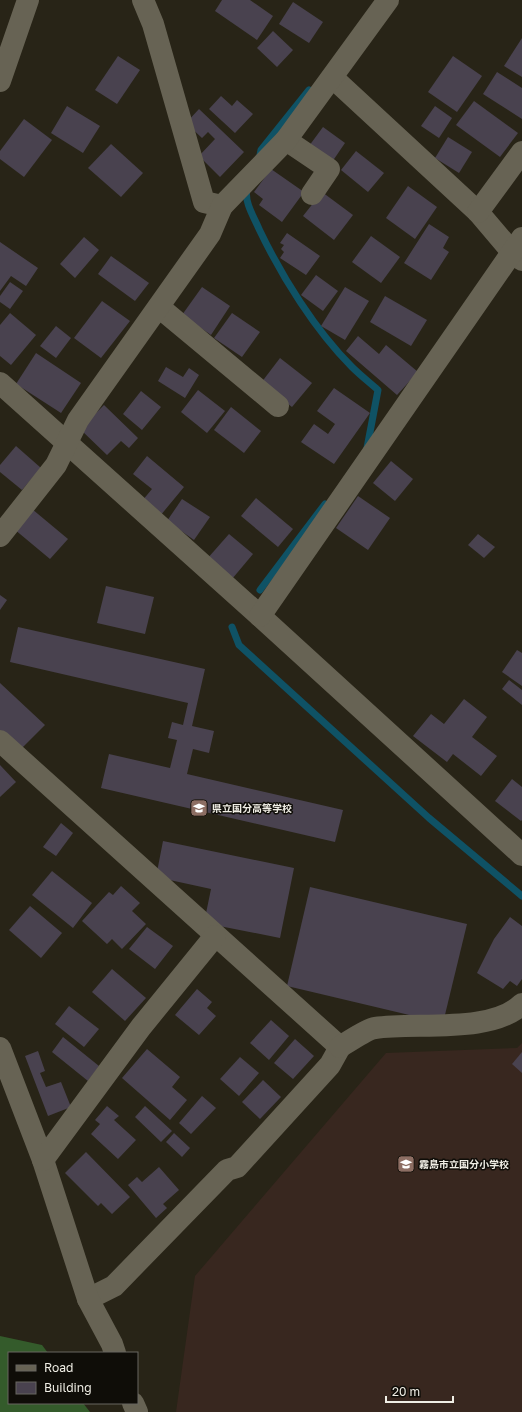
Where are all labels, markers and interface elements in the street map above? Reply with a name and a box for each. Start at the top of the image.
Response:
school or university icon: 県立国分高等学校 [189,798,209,818]
place label: 県立国分高等学校 [212,802,292,814]
school or university icon: 霧島市立国分小学校 [396,1154,416,1174]
place label: 霧島市立国分小学校 [419,1158,509,1170]
legend [8,1352,138,1404]
text: Road [44,1360,73,1375]
scale bar [386,1378,453,1404]
text: Building [44,1380,92,1395]
text: 20 m [392,1384,420,1399]

